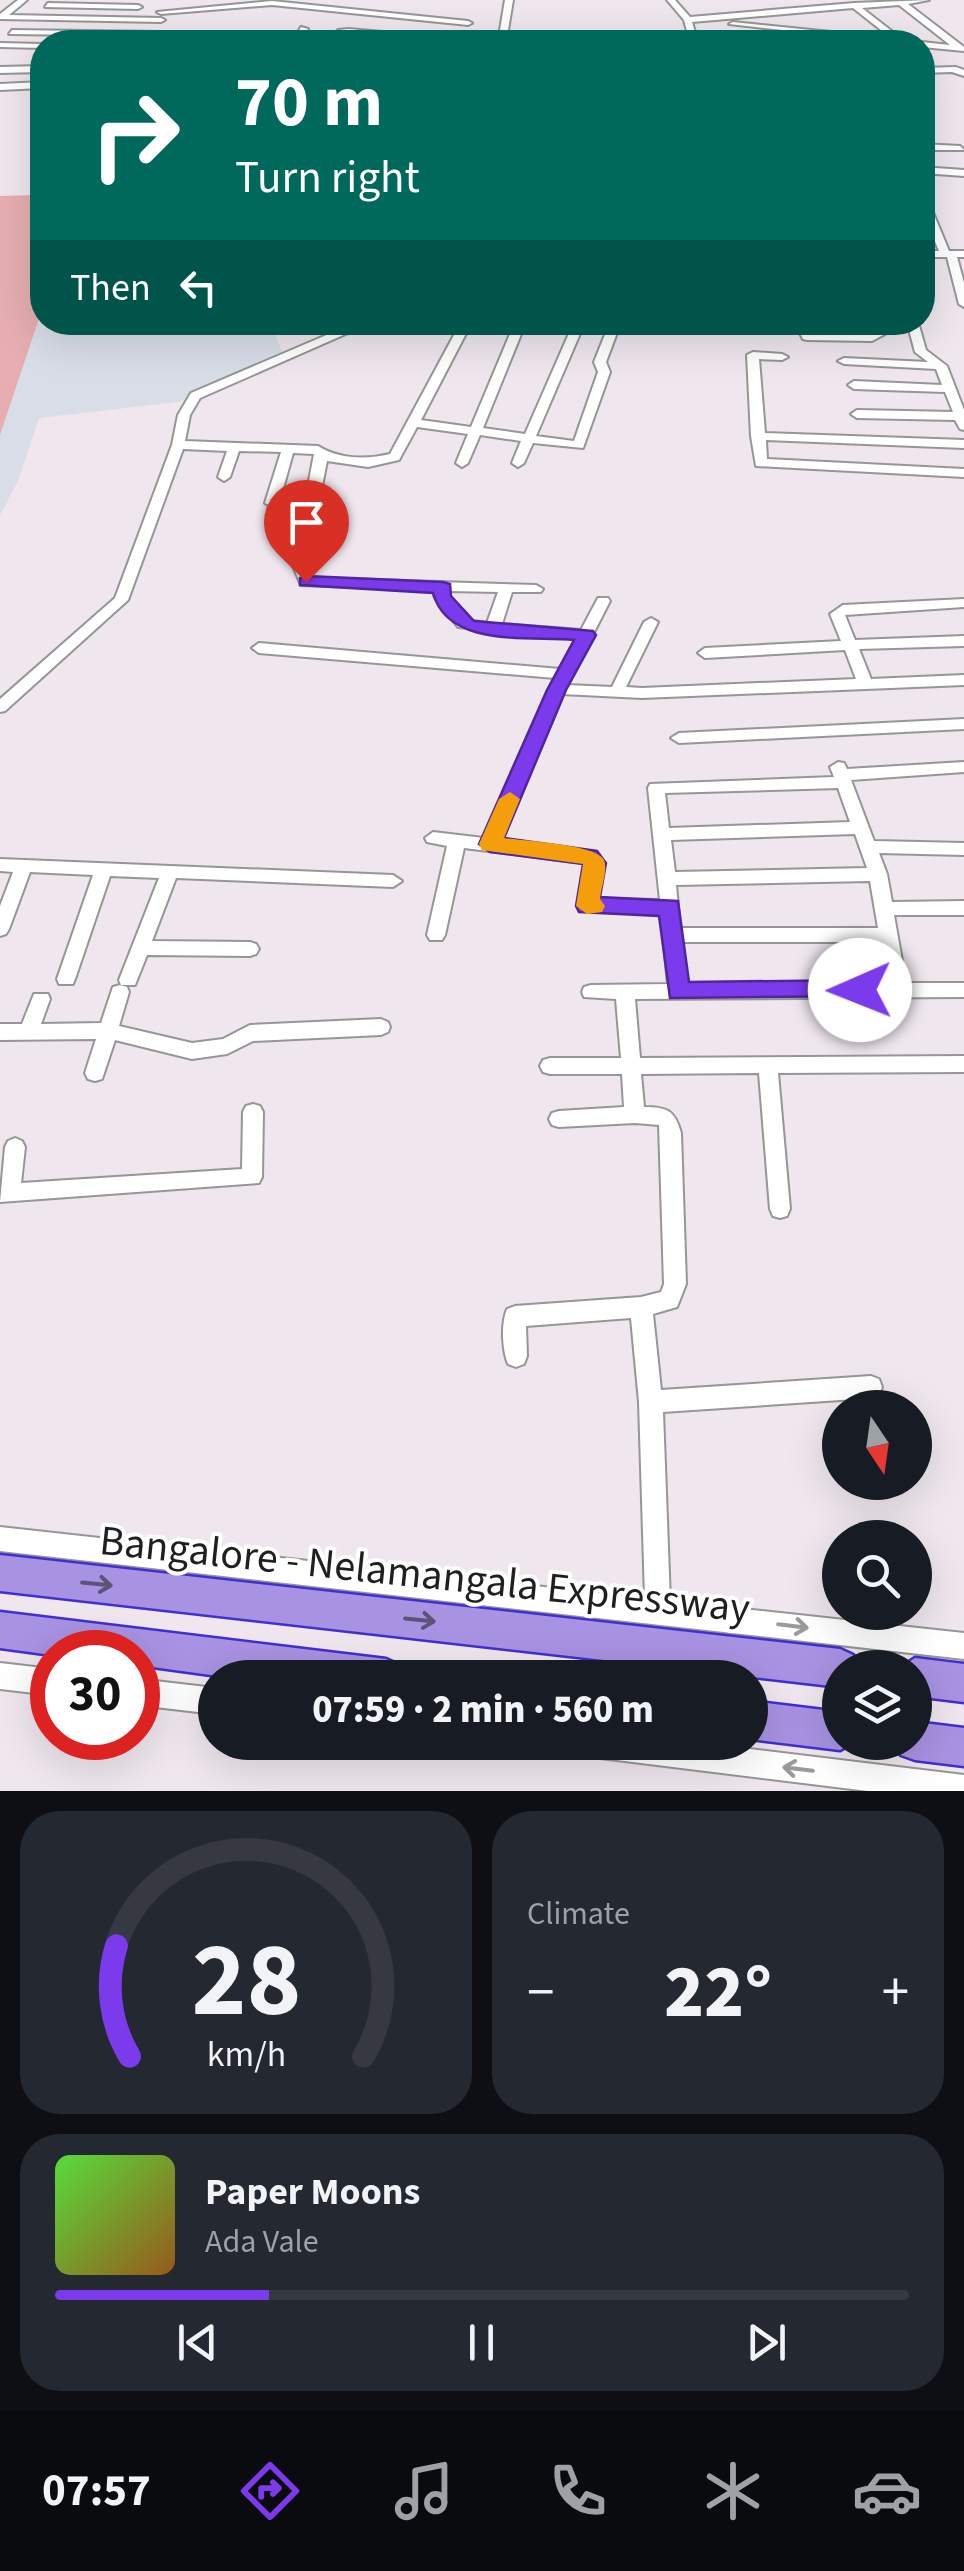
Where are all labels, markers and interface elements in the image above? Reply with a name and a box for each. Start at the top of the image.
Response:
text: 70 m [235,53,383,153]
icon: right [70,70,200,200]
text: Turn right [235,146,420,210]
icon: left [171,260,226,315]
text: Then [70,261,151,315]
pin [264,480,349,583]
icon: arrive [279,495,334,550]
position arrow [808,938,912,1042]
north arrow [822,1390,932,1500]
map controls [822,1390,932,1760]
street label: Bangalore - Nelamangala Expressway [97,1511,753,1639]
button: search [822,1520,932,1630]
one-way arrow [80,1575,113,1594]
one-way arrow [403,1611,436,1630]
one-way arrow [776,1617,808,1636]
speed limit sign: 30 [30,1630,160,1760]
button: layers [822,1650,932,1760]
text: 07:59 · 2 min · 560 m [312,1683,654,1737]
one-way arrow [782,1759,814,1778]
text: Climate [527,1891,630,1937]
text: 28 [191,1908,301,2056]
text: 22° [664,1939,772,2046]
text: − [527,1954,554,2032]
text: + [882,1954,909,2032]
text: km/h [206,2029,286,2080]
text: Paper Moons [205,2165,420,2219]
text: Ada Vale [205,2219,319,2265]
icon: previous [170,2315,225,2370]
icon: pause [454,2315,509,2370]
icon: next [739,2315,794,2370]
icon: directions [235,2456,305,2526]
icon: music [389,2456,459,2526]
icon: phone [543,2456,613,2526]
icon: climate [698,2456,768,2526]
icon: car [852,2456,922,2526]
text: 07:57 [42,2459,151,2523]

